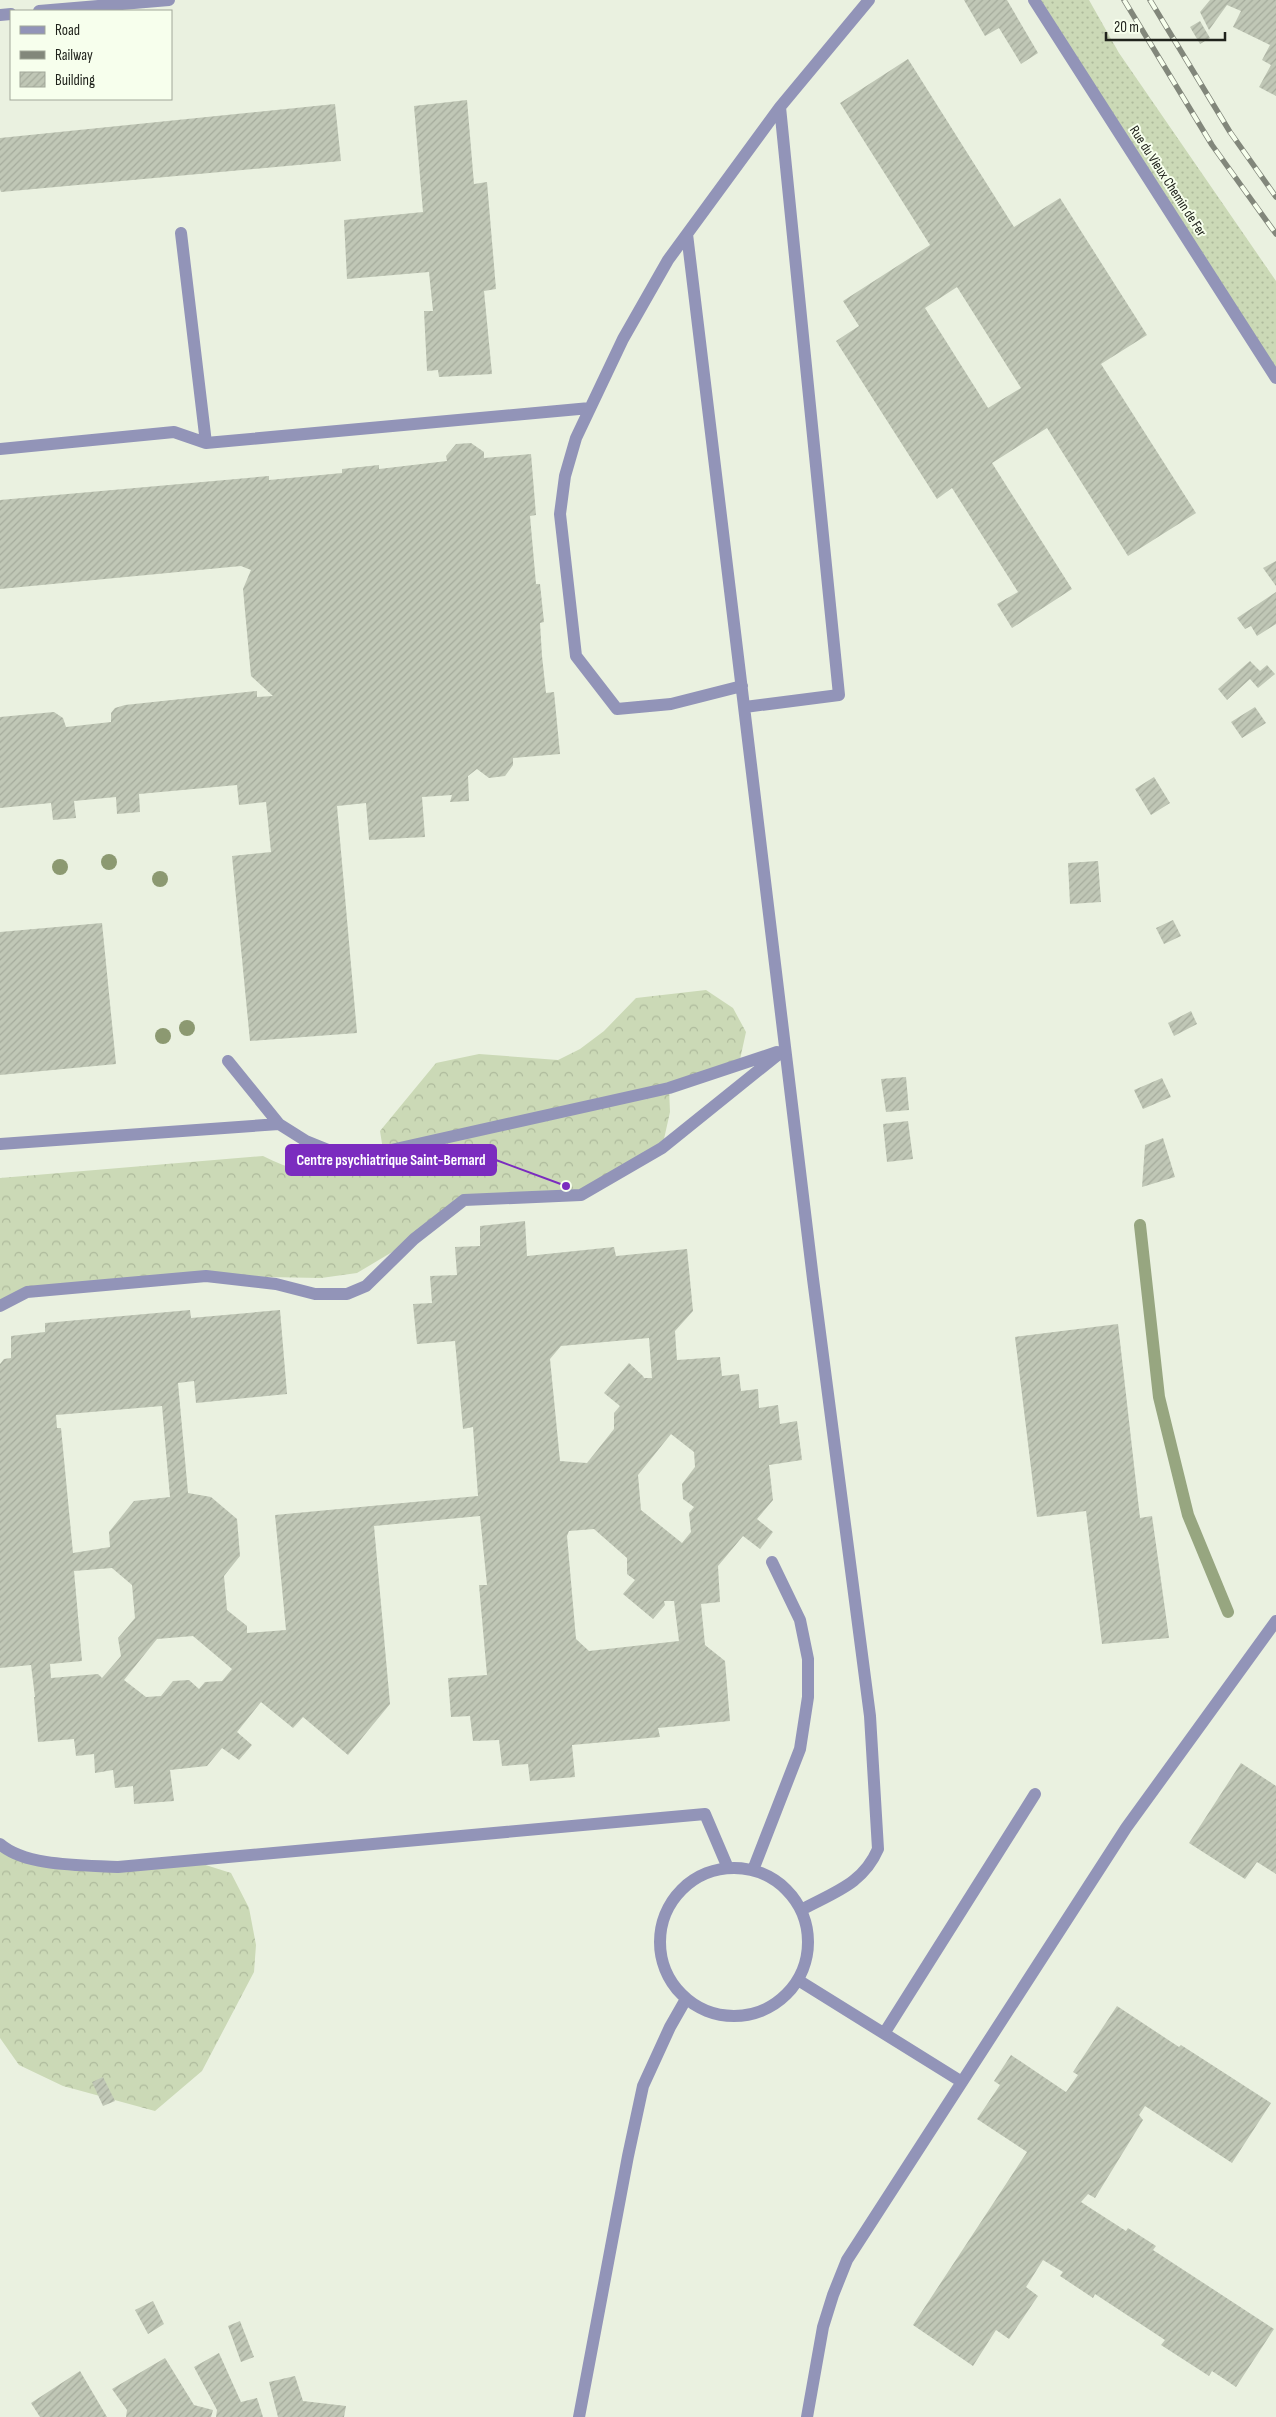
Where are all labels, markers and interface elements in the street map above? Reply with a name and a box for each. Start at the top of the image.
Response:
legend [10,10,172,100]
scale bar [1106,10,1225,42]
text: 20 m [1114,18,1139,37]
text: Road [55,21,80,40]
text: Railway [55,46,93,65]
text: Building [55,71,95,90]
street label: Rue du Vieux Chemin de Fer [1126,122,1210,240]
callout: Centre psychiatrique Saint-Bernard [286,1145,496,1175]
text: Centre psychiatrique Saint-Bernard [296,1151,486,1170]

